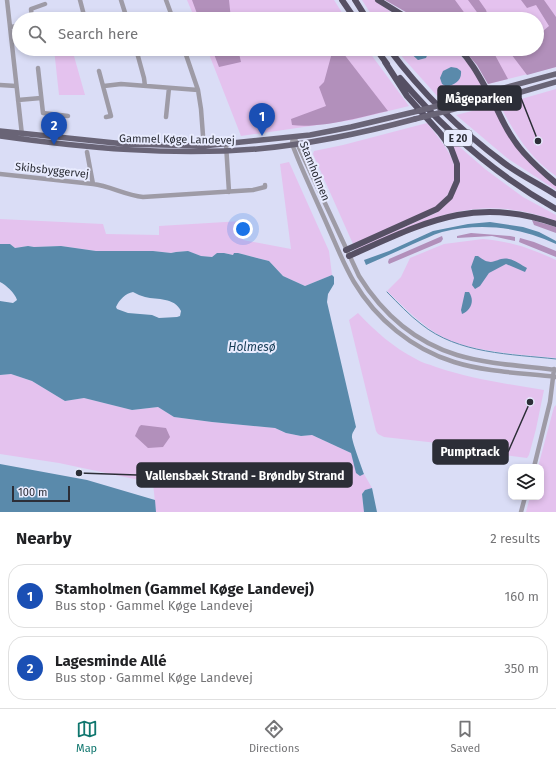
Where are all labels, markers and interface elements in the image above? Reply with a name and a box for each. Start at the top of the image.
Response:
search box [12,12,544,56]
icon: search [26,23,48,45]
text: Search here [58,25,138,43]
callout: Mågeparken [438,86,521,110]
text: Mågeparken [445,92,513,106]
pin: 1 [249,103,275,136]
pin: 2 [41,112,67,145]
road number: E 20 [444,130,472,146]
street label: Gammel Køge Landevej [119,132,235,147]
street label: Stamholmen [297,139,332,203]
street label: Skibsbyggervej [14,160,90,181]
your location [233,219,253,239]
water label: Holmesø [228,340,276,354]
callout: Pumptrack [433,440,508,464]
text: Pumptrack [440,445,500,459]
callout: Vallensbæk Strand - Brøndby Strand [137,463,352,487]
map controls [508,464,544,500]
button: layers [508,464,544,500]
text: Vallensbæk Strand - Brøndby Strand [145,469,344,483]
scale bar [12,484,70,503]
text: 100 m [18,486,47,499]
text: Nearby [16,528,71,549]
text: 2 results [490,531,540,546]
text: Stamholmen (Gammel Køge Landevej) [55,580,314,598]
text: 1 [27,589,33,604]
text: 160 m [505,589,539,604]
text: Bus stop · Gammel Køge Landevej [55,598,253,613]
text: Lagesminde Allé [55,652,166,670]
text: 2 [27,661,33,676]
text: 350 m [504,661,539,676]
text: Bus stop · Gammel Køge Landevej [55,670,253,685]
tab: Map [76,718,98,755]
tab: Directions [249,718,299,755]
tab: Saved [451,718,480,755]

